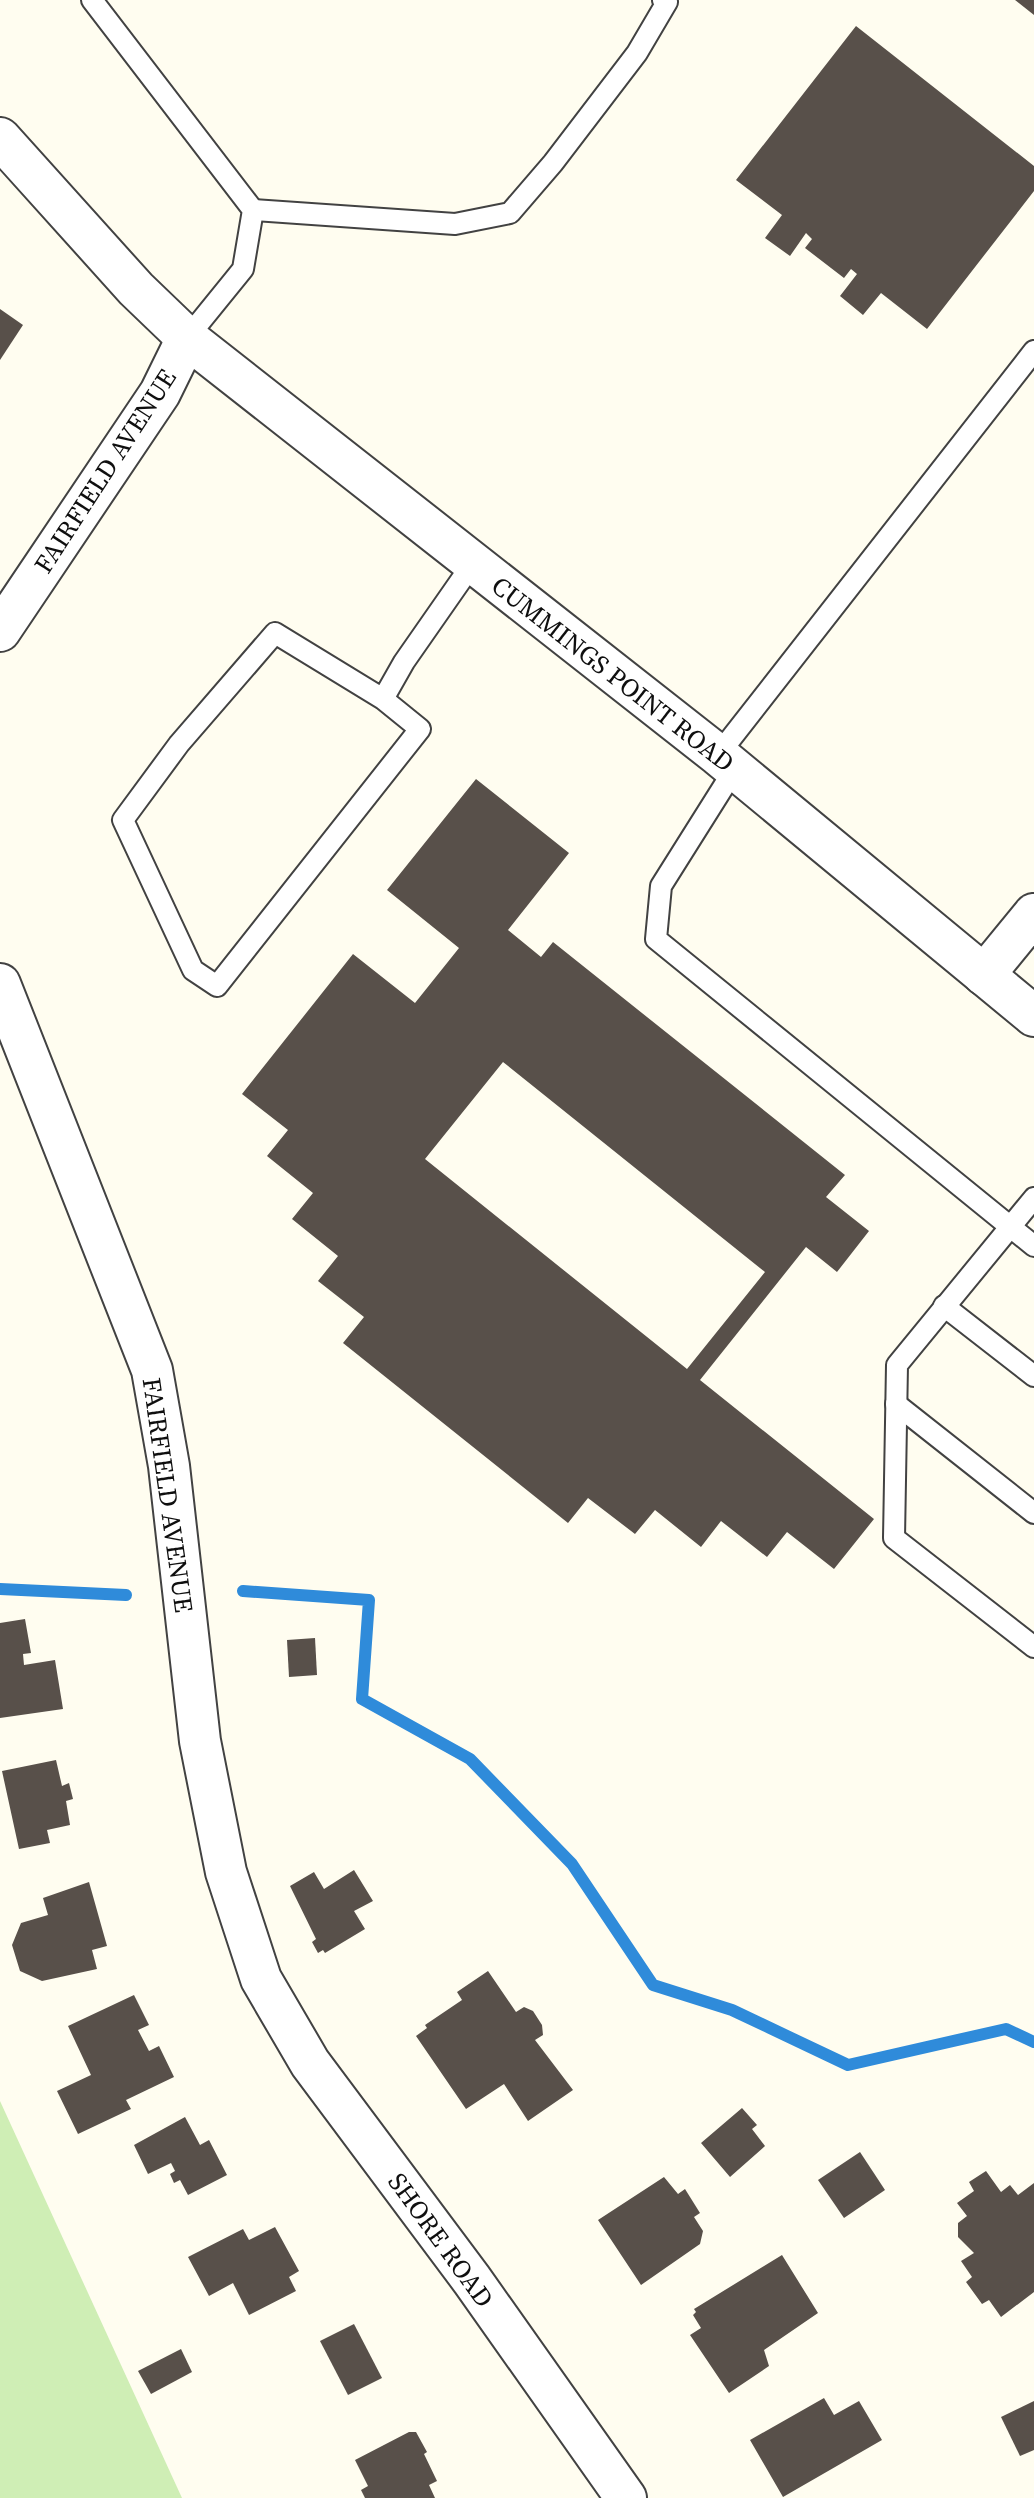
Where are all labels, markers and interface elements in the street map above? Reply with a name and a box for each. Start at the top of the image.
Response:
street label: FAIRFIELD AVENUE [25,362,185,580]
street label: CUMMINGS POINT ROAD [484,568,742,780]
street label: FAIRFIELD AVENUE [134,1375,202,1615]
street label: SHORE ROAD [380,2165,502,2315]

